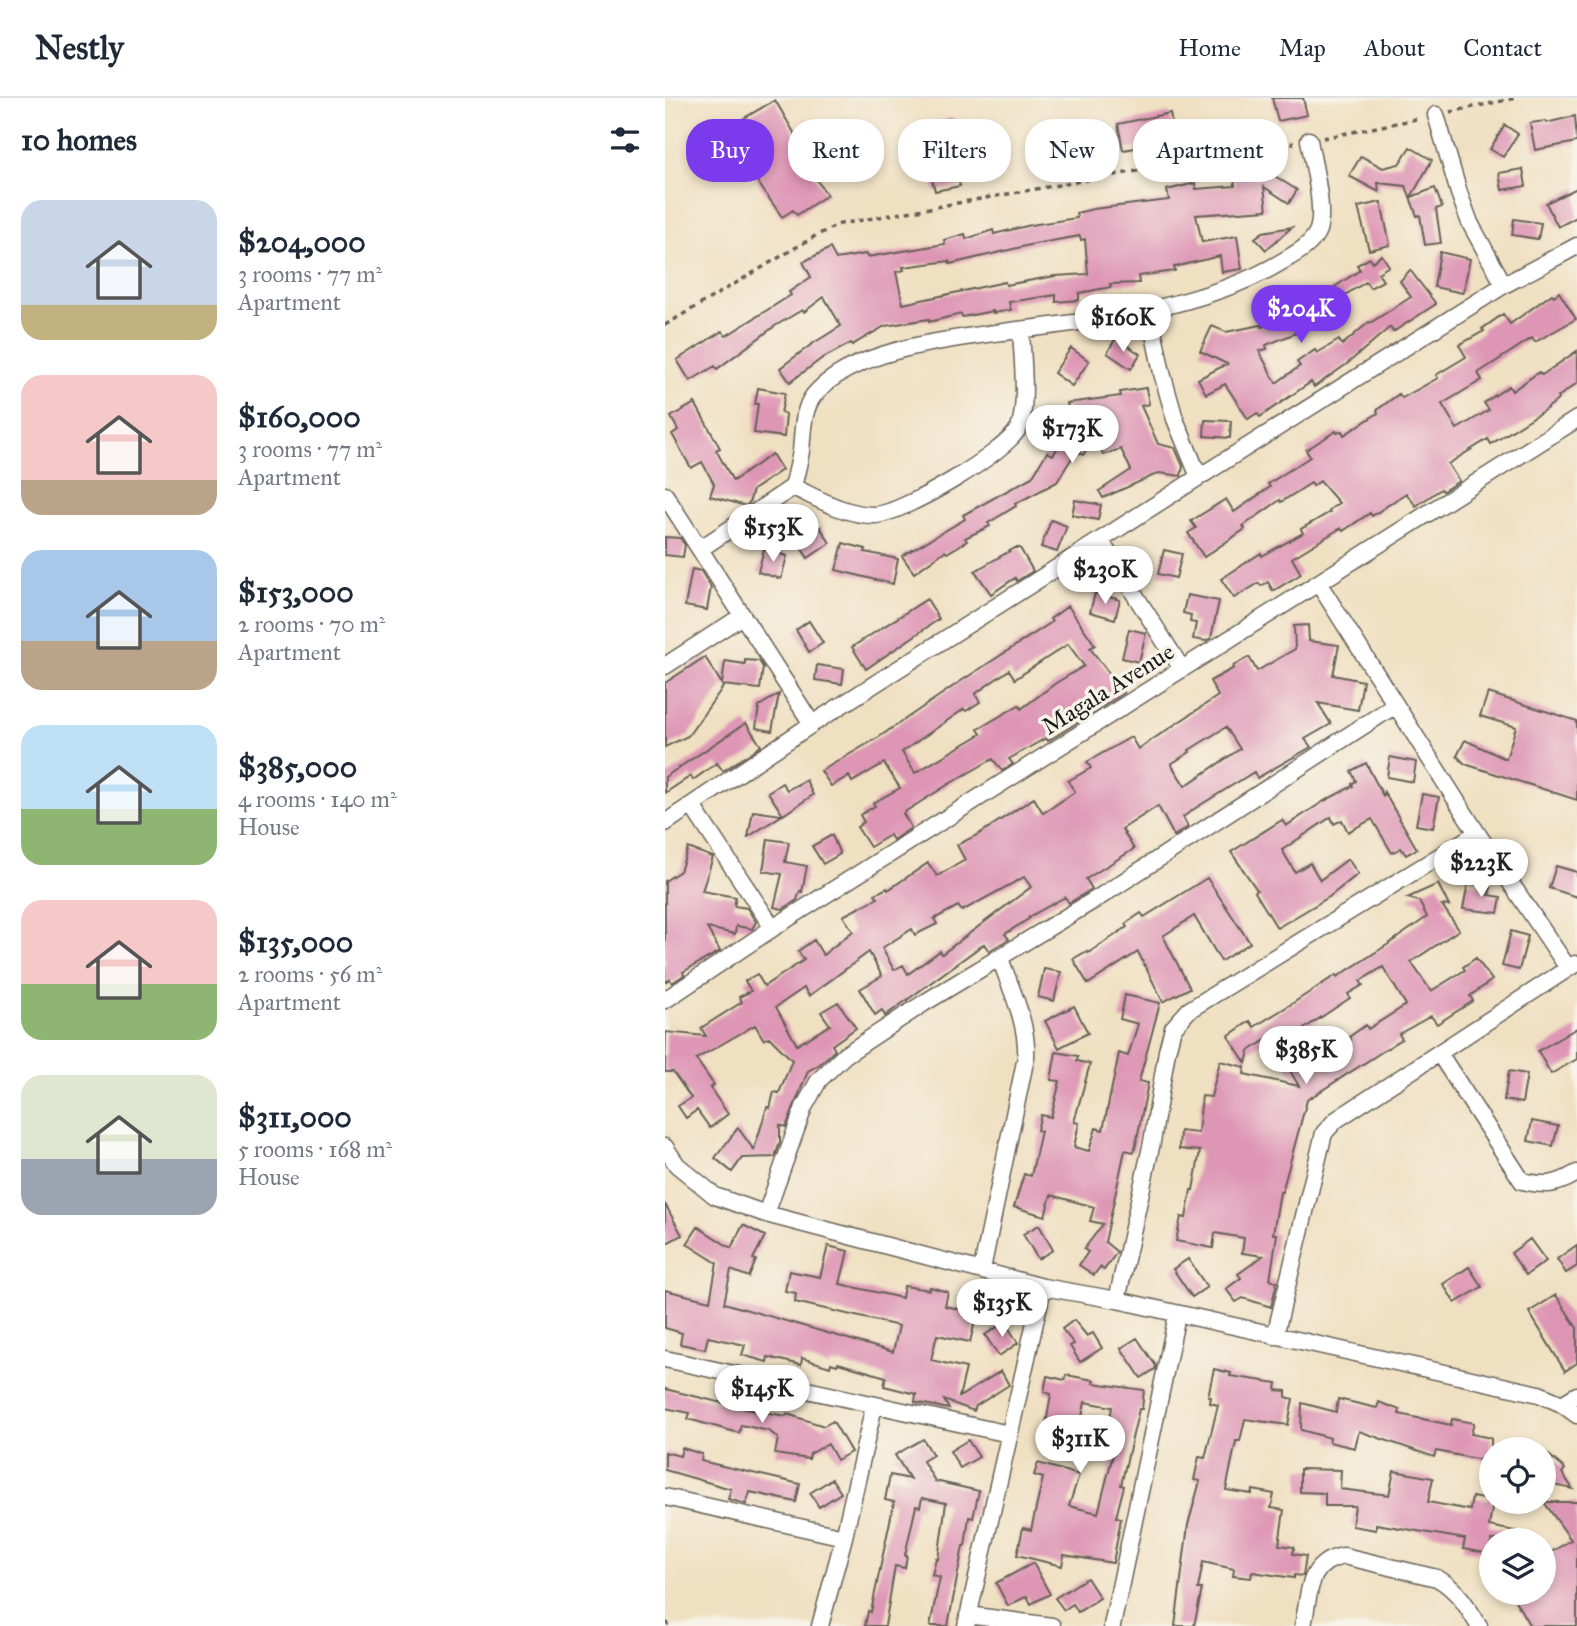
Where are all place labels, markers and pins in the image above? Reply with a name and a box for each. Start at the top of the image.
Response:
pin: $204K [1252,286,1350,345]
pin: $160K [1074,294,1172,354]
pin: $173K [1023,406,1121,465]
pin: $153K [724,504,822,564]
pin: $230K [1056,546,1154,606]
pin: $223K [1432,840,1530,899]
pin: $385K [1257,1026,1355,1086]
pin: $135K [953,1280,1051,1339]
pin: $145K [713,1366,811,1425]
pin: $311K [1031,1416,1129,1475]

